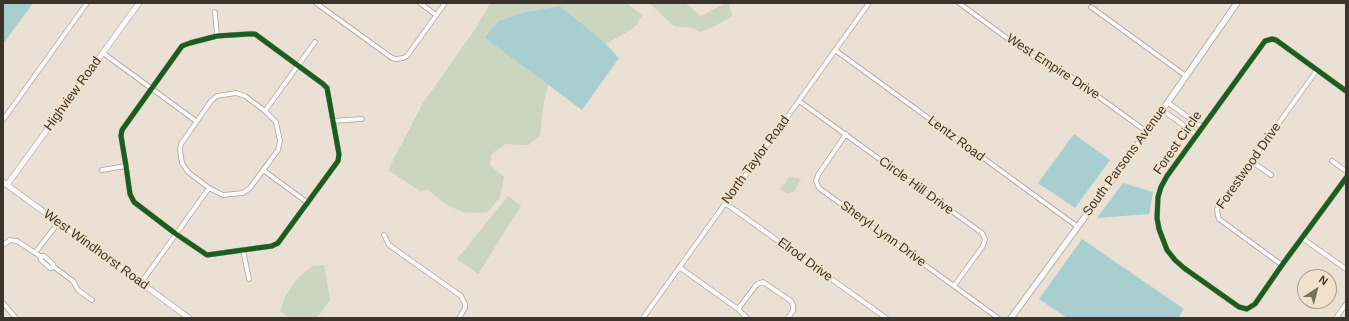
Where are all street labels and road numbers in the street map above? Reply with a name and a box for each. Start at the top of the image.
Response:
street label: West Empire Drive [1003,31,1103,103]
street label: Highview Road [41,54,105,134]
street label: South Parsons Avenue [1080,103,1170,219]
street label: Forest Circle [1150,108,1206,178]
street label: North Taylor Road [719,113,793,207]
street label: Lentz Road [925,113,987,165]
street label: Forestwood Drive [1213,120,1285,212]
street label: Circle Hill Drive [875,154,957,218]
street label: Sheryl Lynn Drive [837,198,929,270]
street label: West Windhorst Road [40,207,152,293]
street label: Elrod Drive [774,235,836,285]

